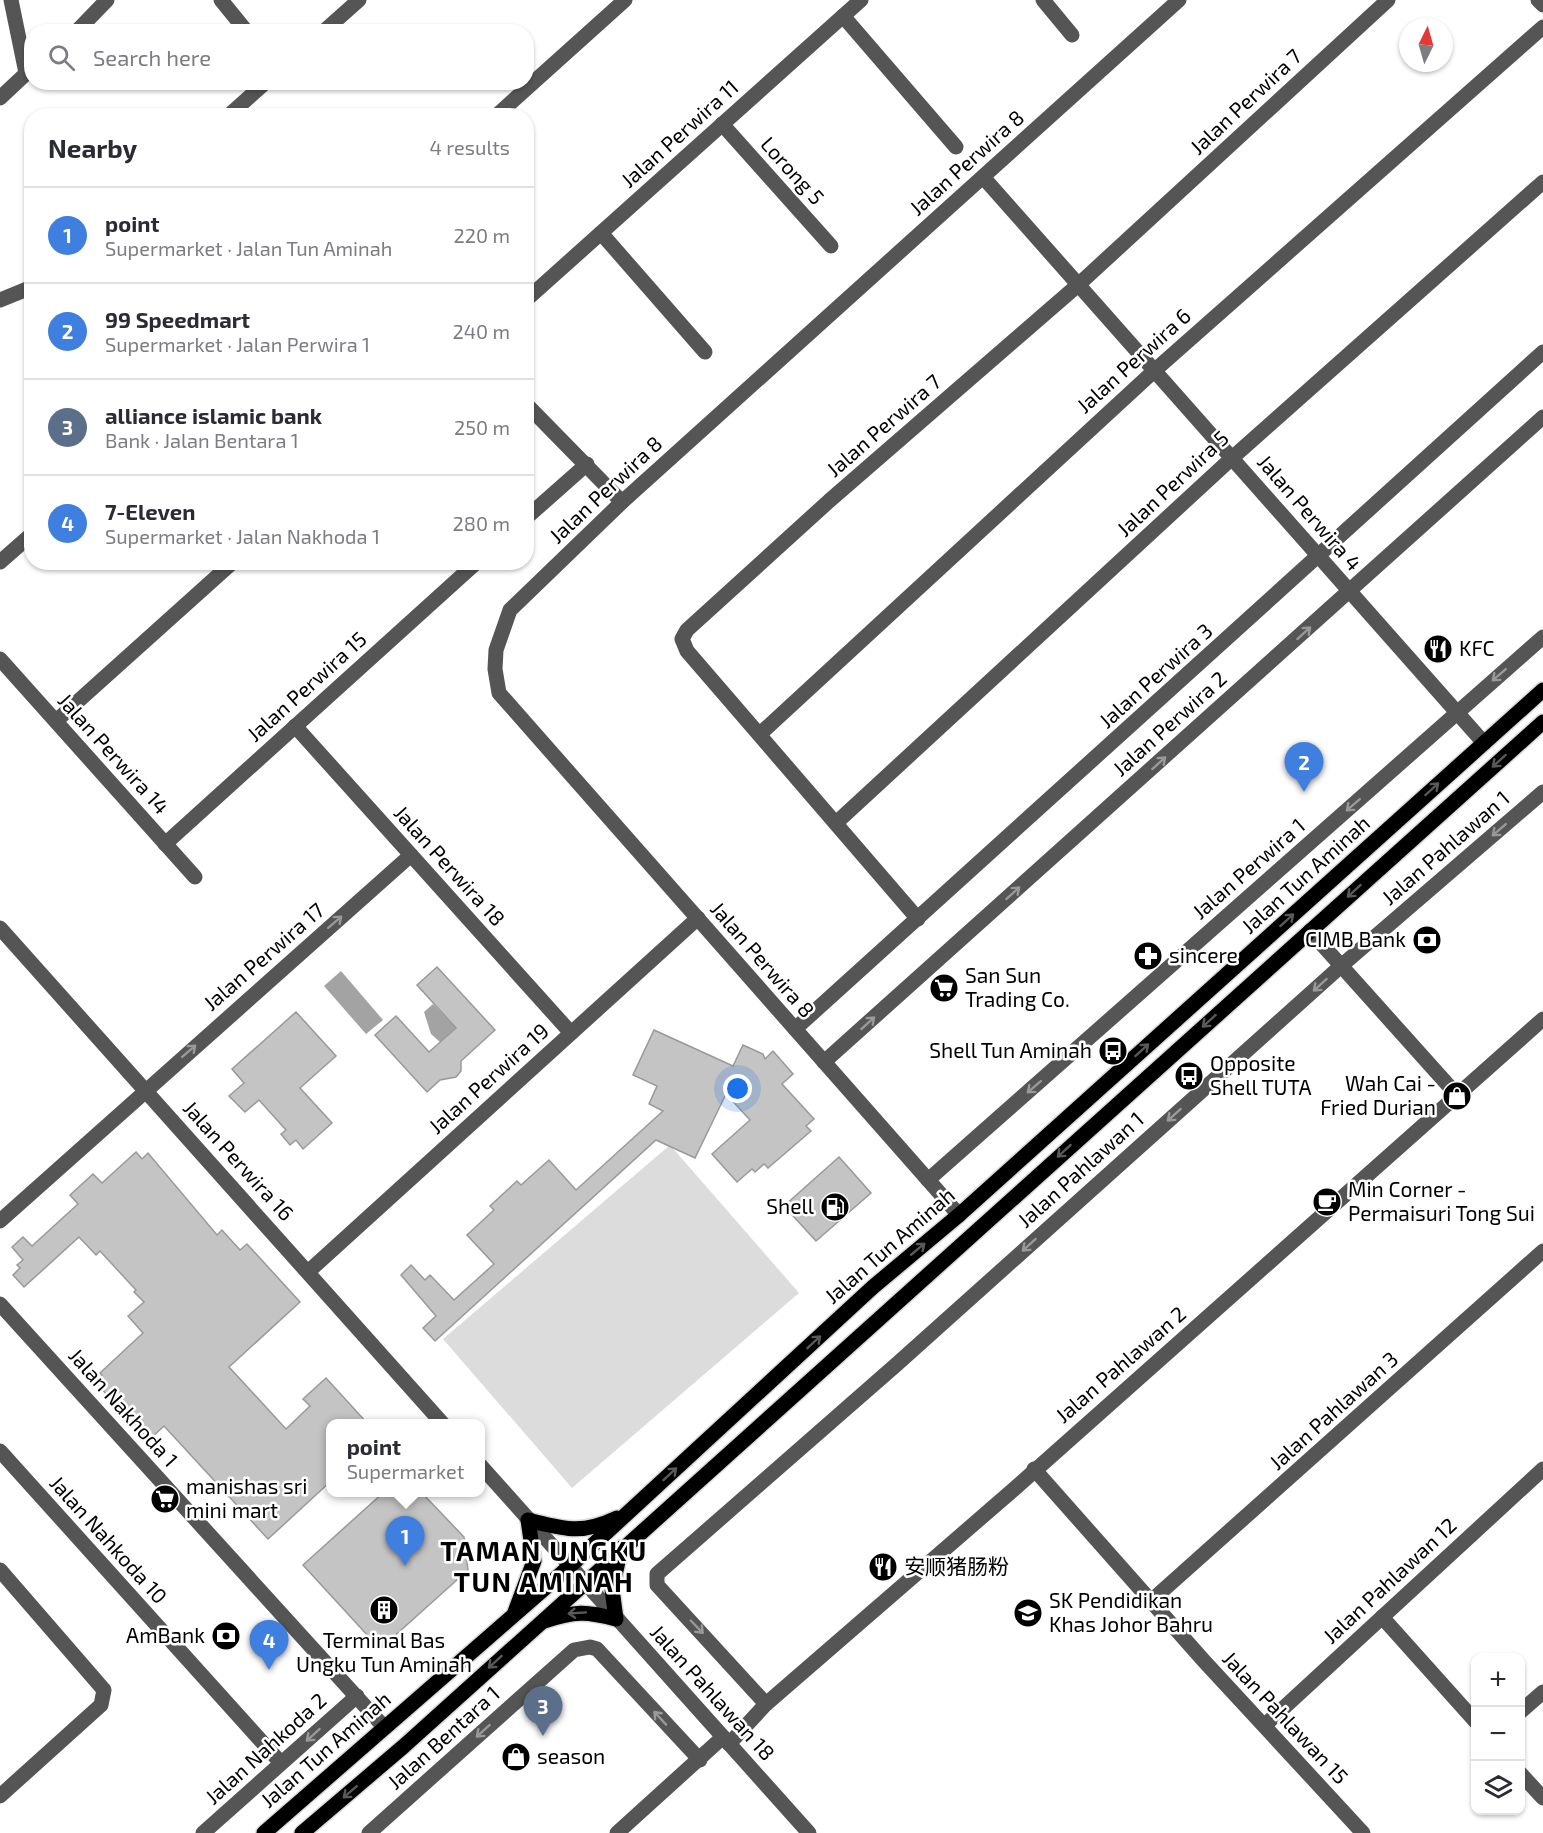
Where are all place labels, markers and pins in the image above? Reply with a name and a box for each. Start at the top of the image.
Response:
restaurant icon: KFC [1422,633,1454,665]
place label: KFC [1459,635,1495,660]
pin: 2 [1284,742,1324,792]
bank icon: CIMB Bank [1411,924,1443,956]
place label: CIMB Bank [1305,926,1406,951]
pharmacy icon: sincere [1132,940,1164,972]
place label: sincere [1169,942,1238,967]
place label: San Sun Trading Co. [965,962,1070,1011]
supermarket icon: San Sun Trading Co. [928,972,960,1004]
bus stop icon: Shell Tun Aminah [1097,1035,1129,1067]
place label: Shell Tun Aminah [929,1037,1092,1062]
place label: Opposite Shell TUTA [1210,1050,1312,1099]
bus stop icon: Opposite Shell TUTA [1173,1060,1205,1092]
place label: Wah Cai - Fried Durian [1320,1070,1436,1119]
shop icon: Wah Cai - Fried Durian [1441,1080,1473,1112]
place label: Min Corner - Permaisuri Tong Sui [1348,1176,1535,1225]
cafe icon: Min Corner - Permaisuri Tong Sui [1311,1186,1343,1218]
fuel station icon: Shell [819,1191,851,1223]
place label: Shell [766,1193,815,1218]
place label: manishas sri mini mart [186,1473,307,1522]
supermarket icon: manishas sri mini mart [149,1483,181,1515]
pin: 1 [386,1516,424,1566]
restaurant icon: 安顺猪肠粉 [867,1551,899,1583]
place label: 安顺猪肠粉 [904,1553,1009,1578]
place label: SK Pendidikan Khas Johor Bahru [1049,1587,1213,1636]
building icon: Terminal Bas Ungku Tun Aminah [368,1594,400,1626]
school or university icon: SK Pendidikan Khas Johor Bahru [1012,1597,1044,1629]
bank icon: AmBank [210,1620,242,1652]
pin: 4 [250,1620,288,1670]
place label: AmBank [126,1622,205,1647]
place label: Terminal Bas Ungku Tun Aminah [296,1627,472,1676]
pin: 3 [524,1686,562,1736]
shop icon: season [500,1741,532,1773]
place label: season [537,1743,605,1768]

